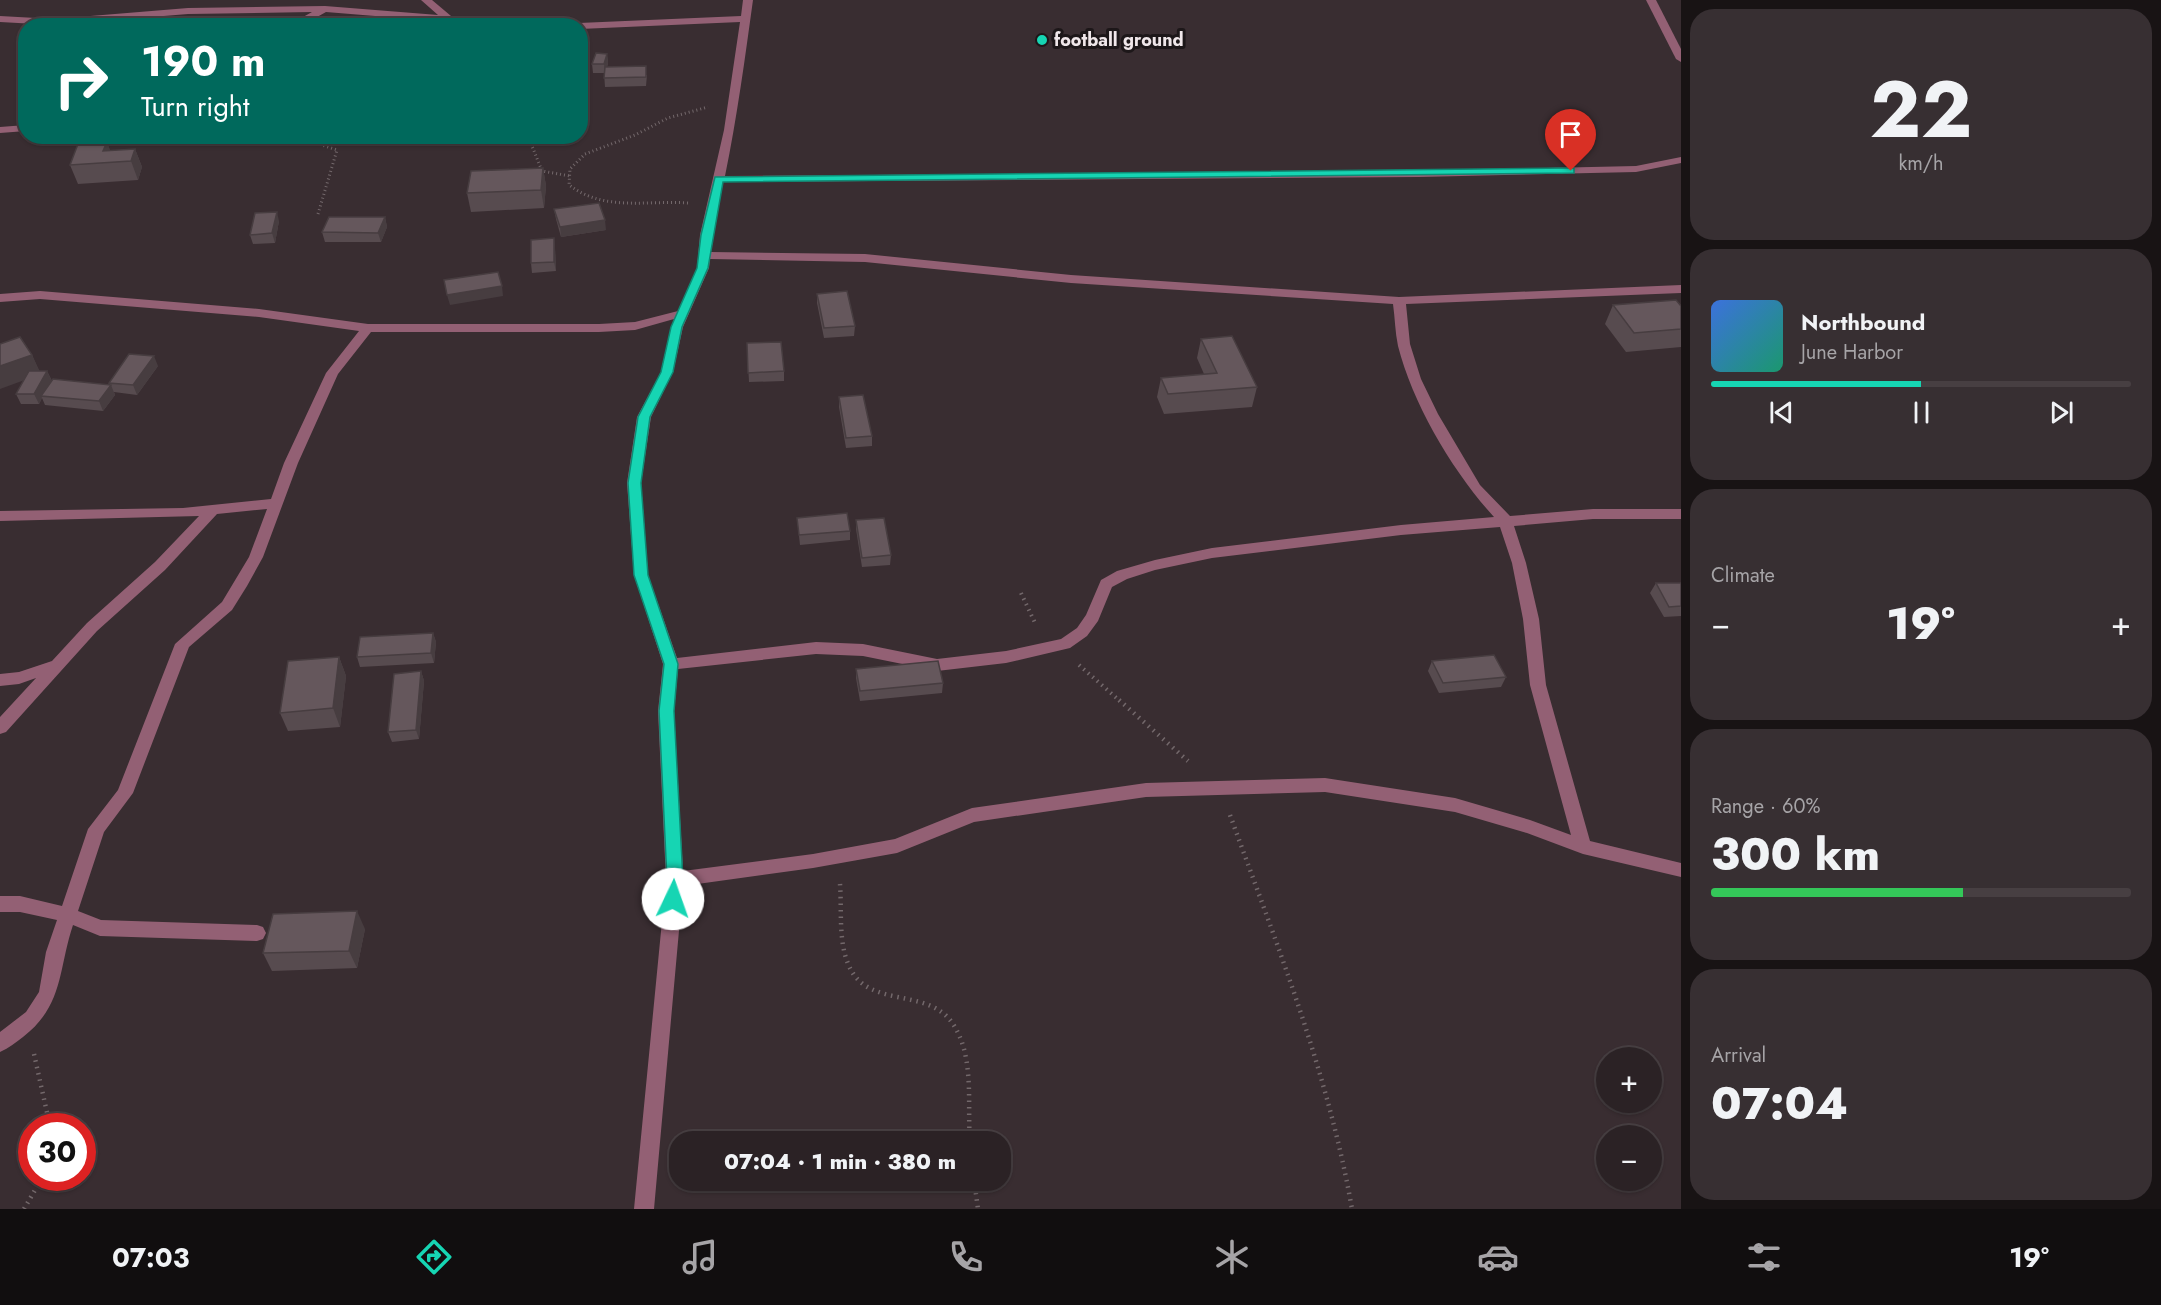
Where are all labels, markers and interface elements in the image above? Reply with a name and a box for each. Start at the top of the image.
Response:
place label: football ground [1054,27,1184,53]
text: 190 m [141,31,265,92]
marker: football ground [1035,33,1049,47]
icon: right [42,42,120,120]
text: 22 [1870,54,1972,166]
text: Turn right [141,87,249,126]
pin [1545,109,1596,171]
icon: arrive [1554,118,1587,151]
text: km/h [1898,149,1944,178]
text: Northbound [1801,306,1925,338]
text: June Harbor [1801,338,1903,367]
icon: previous [1765,396,1798,429]
icon: pause [1905,396,1938,429]
icon: next [2045,396,2078,429]
text: Climate [1711,561,1775,590]
text: 19° [1886,591,1955,656]
text: − [1711,600,1730,647]
text: + [2111,600,2131,647]
text: Range · 60% [1711,792,1821,821]
text: 300 km [1711,822,1880,887]
position arrow [641,867,705,931]
text: Arrival [1711,1041,1766,1070]
map controls [1596,1047,1662,1191]
button: + [1596,1047,1662,1113]
text: 07:04 [1711,1071,1848,1136]
speed limit sign: 30 [18,1113,96,1191]
button: − [1596,1125,1662,1191]
text: 07:04 · 1 min · 380 m [724,1145,956,1177]
icon: directions [413,1236,455,1278]
icon: music [679,1236,721,1278]
icon: phone [945,1236,987,1278]
icon: climate [1211,1236,1253,1278]
icon: car [1477,1236,1519,1278]
icon: filters [1743,1236,1785,1278]
text: 07:03 [112,1238,189,1277]
text: 19° [2009,1238,2049,1277]

